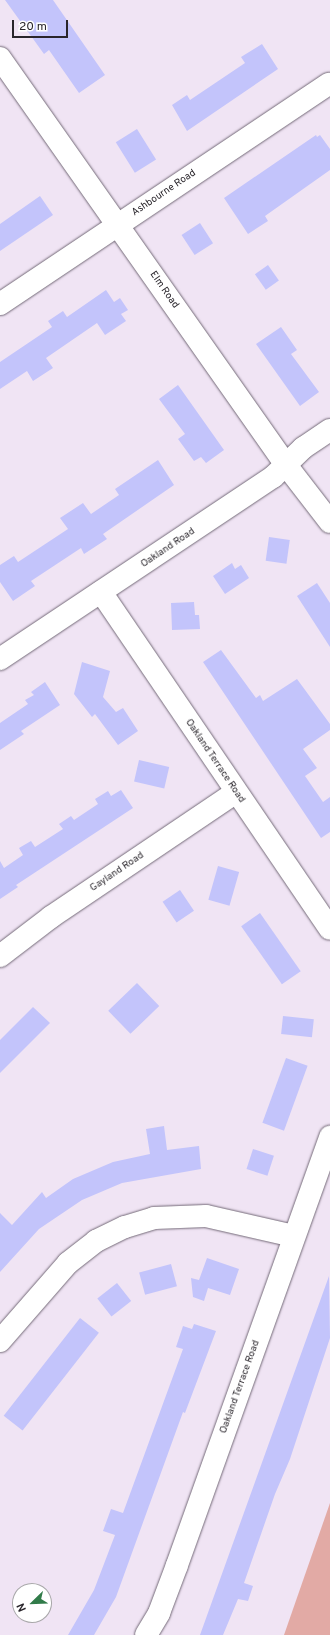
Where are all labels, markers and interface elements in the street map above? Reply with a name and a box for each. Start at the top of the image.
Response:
scale bar [14,12,70,38]
text: 20 m [19,19,47,35]
street label: Ashbourne Road [130,167,198,219]
street label: Elm Road [147,269,181,311]
street label: Oakland Road [139,526,197,570]
street label: Oakland Terrace Road [182,717,248,805]
street label: Gayland Road [88,850,146,894]
street label: Oakland Terrace Road [217,1339,263,1435]
north arrow [12,1583,52,1623]
text: N [14,1601,30,1614]

